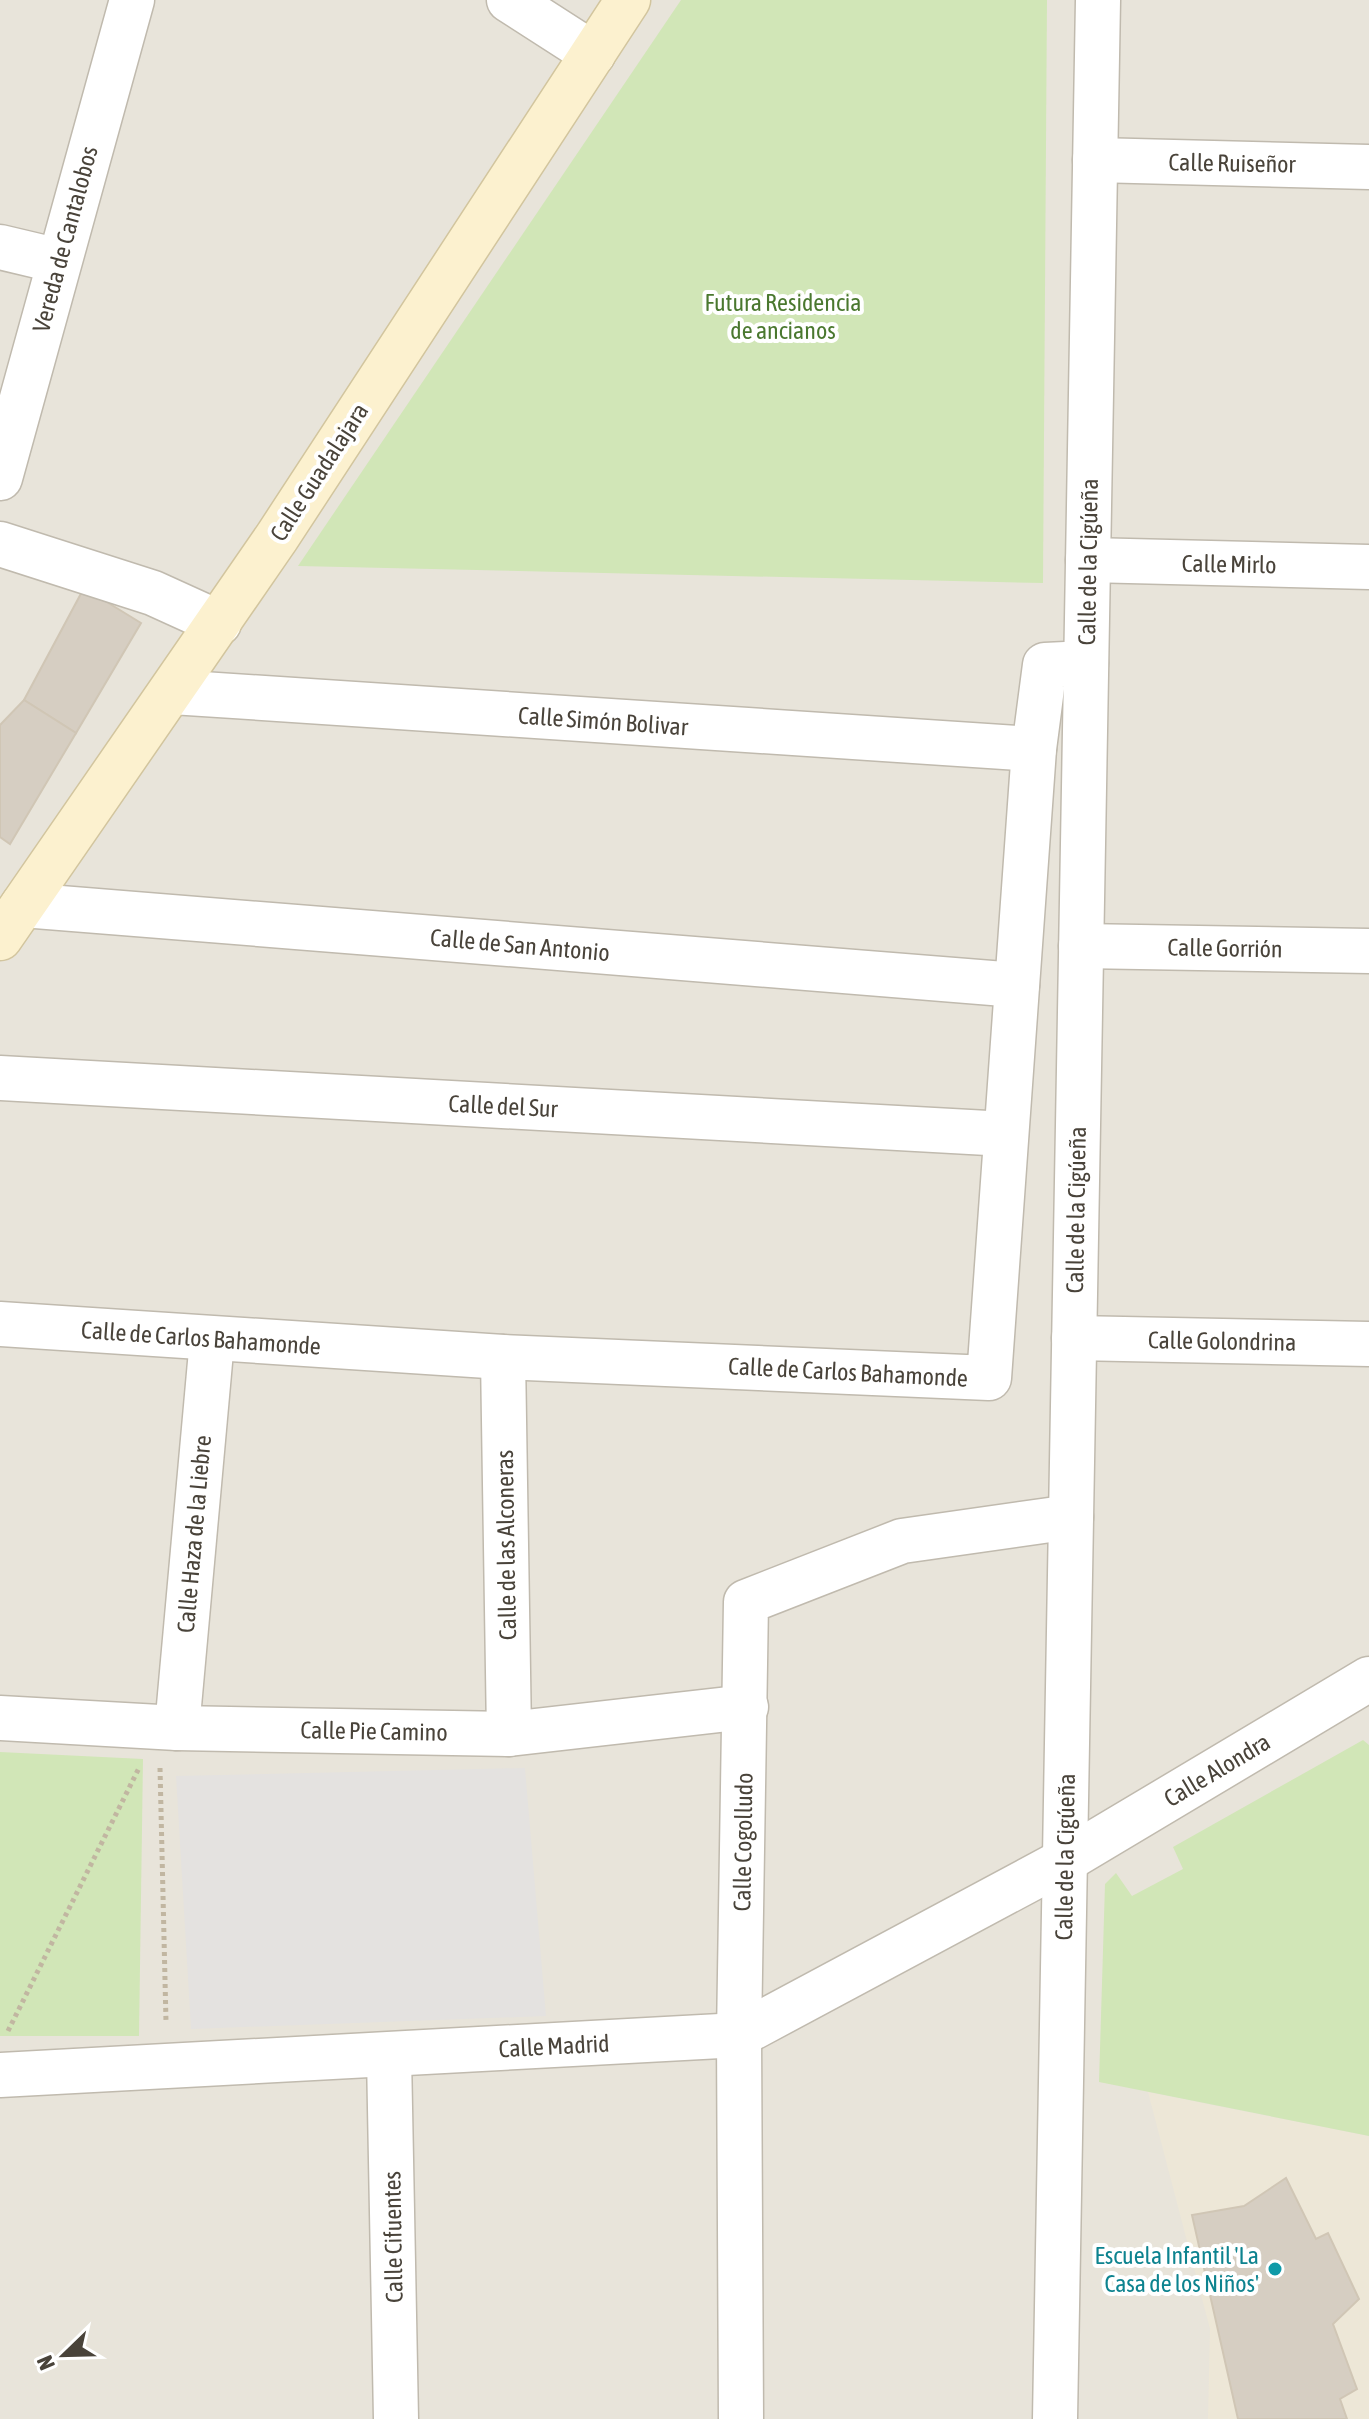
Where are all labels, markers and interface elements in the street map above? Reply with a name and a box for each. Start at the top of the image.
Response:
street label: Vereda de Cantalobos [27,143,103,335]
street label: Calle Ruiseñor [1168,148,1297,178]
park label: Futura Residencia de ancianos [705,289,861,344]
street label: Calle Guadalajara [264,398,374,546]
street label: Calle de la Cigúeña [1073,478,1103,646]
street label: Calle Mirlo [1181,550,1277,578]
street label: Calle Simón Bolivar [517,702,690,740]
street label: Calle de San Antonio [429,924,611,966]
street label: Calle Gorrión [1167,933,1283,963]
street label: Calle del Sur [448,1090,559,1122]
street label: Calle de la Cigúeña [1061,1126,1091,1294]
street label: Calle de Carlos Bahamonde [80,1316,322,1360]
street label: Calle Golondrina [1148,1326,1296,1356]
street label: Calle de Carlos Bahamonde [727,1352,969,1392]
street label: Calle Haza de la Liebre [172,1434,216,1634]
street label: Calle de las Alconeras [491,1450,521,1640]
street label: Calle Pie Camino [300,1716,448,1746]
street label: Calle Alondra [1159,1728,1275,1812]
street label: Calle Cogolludo [728,1772,758,1912]
street label: Calle de la Cigúeña [1050,1773,1080,1941]
street label: Calle Madrid [498,2030,610,2062]
street label: Calle Cifuentes [378,2171,408,2303]
place label: Escuela Infantil 'La Casa de los Niños' [1094,2242,1259,2297]
marker: Escuela Infantil 'La Casa de los Niños' [1266,2260,1284,2278]
north arrow [24,2315,104,2395]
text: N [31,2352,60,2374]

